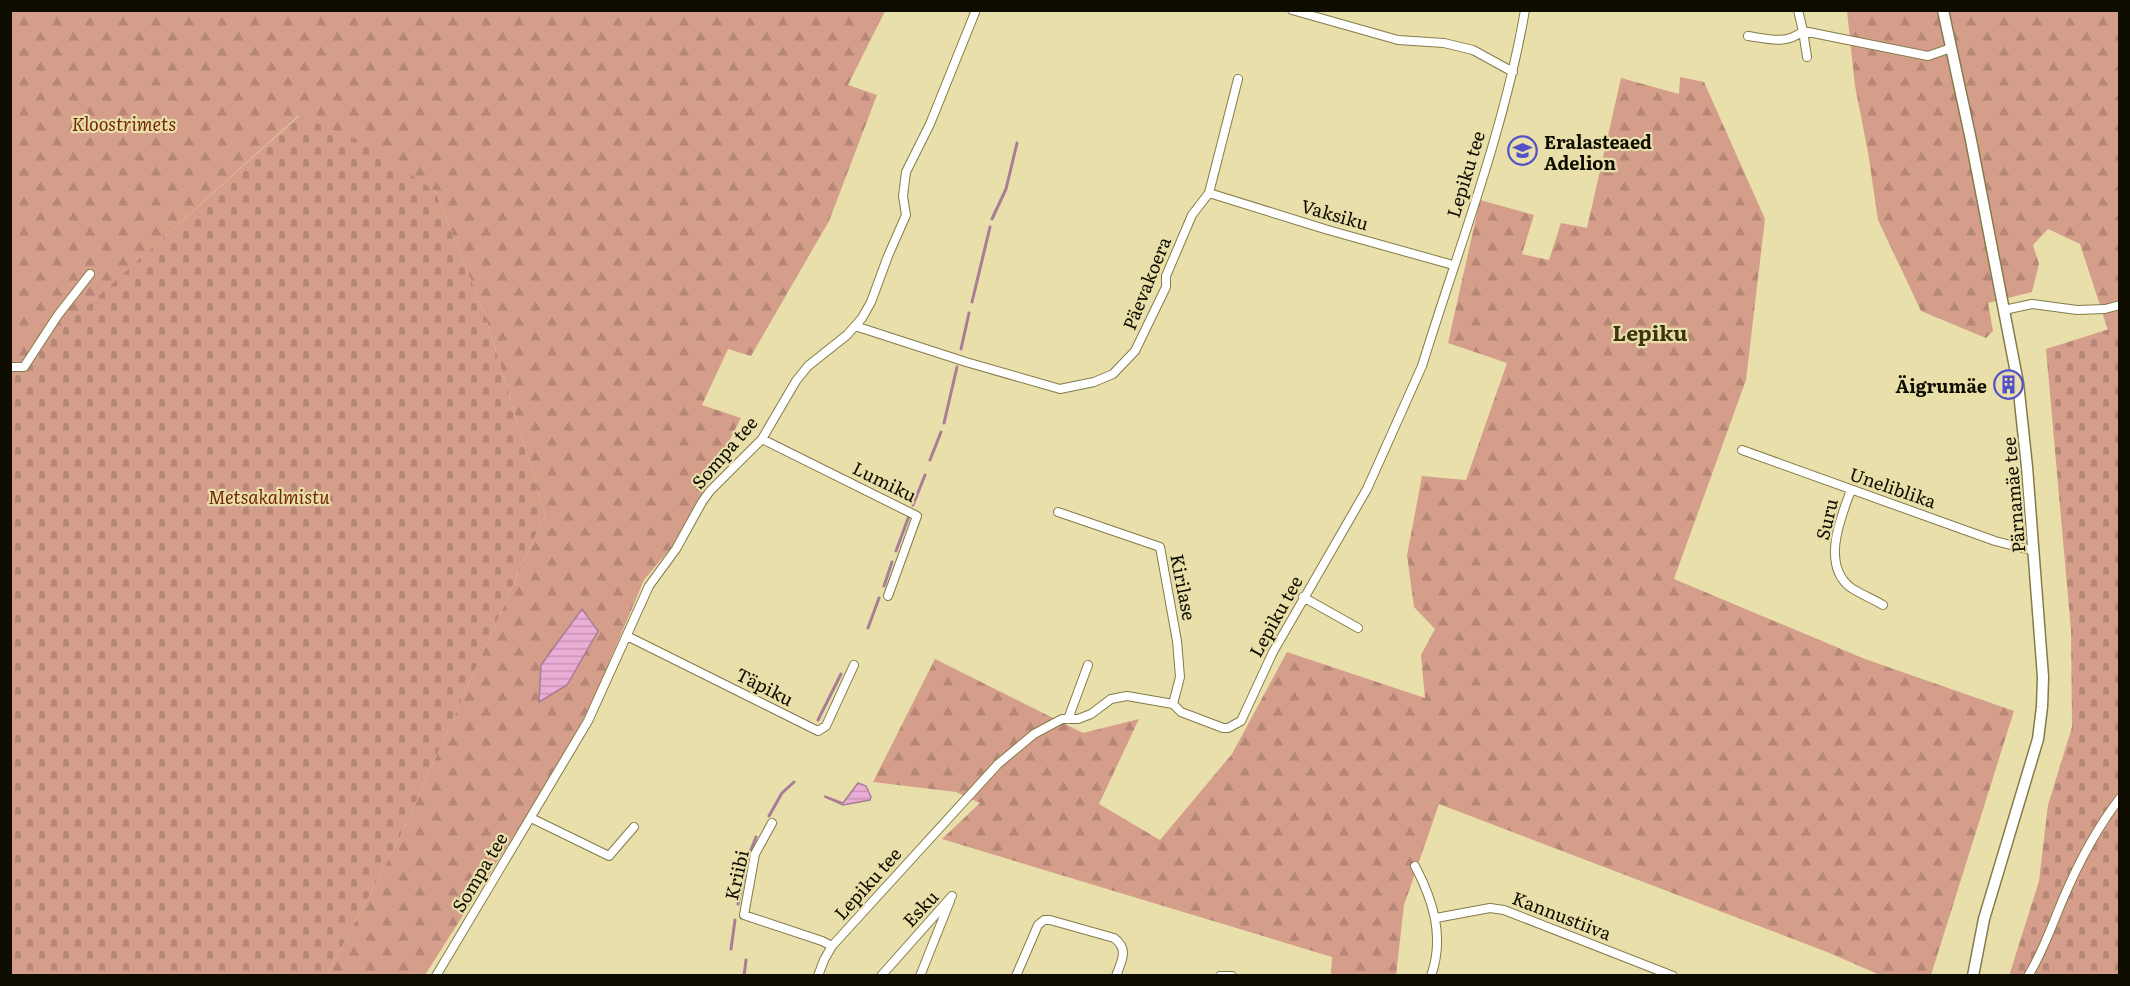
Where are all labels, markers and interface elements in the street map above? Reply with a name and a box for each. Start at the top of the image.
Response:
park label: Kloostrimets [72,110,176,137]
street label: Lepiku tee [1439,127,1491,221]
place label: Eralasteaed Adelion [1544,128,1652,176]
school or university icon: Eralasteaed Adelion [1507,135,1539,167]
street label: Vaksiku [1298,192,1372,236]
street label: Päevakoera [1115,232,1177,334]
district label: Lepiku [1613,316,1687,347]
building icon: Äigrumäe [1992,369,2024,401]
place label: Äigrumäe [1896,372,1987,399]
street label: Sompa tee [685,410,763,494]
street label: Pärnamäe tee [1994,436,2032,554]
street label: Lumiku [848,454,922,508]
street label: Uneliblika [1846,460,1940,515]
park label: Metsakalmistu [208,483,330,510]
street label: Suru [1808,496,1844,542]
street label: Kirilase [1164,551,1204,623]
street label: Lepiku tee [1242,570,1308,662]
street label: Täpiku [732,660,798,712]
street label: Sompa tee [445,827,513,917]
street label: Lepiku tee [827,841,907,925]
street label: Kriibi [717,847,755,903]
street label: Esku [896,884,944,932]
street label: Kannustiiva [1509,884,1616,946]

